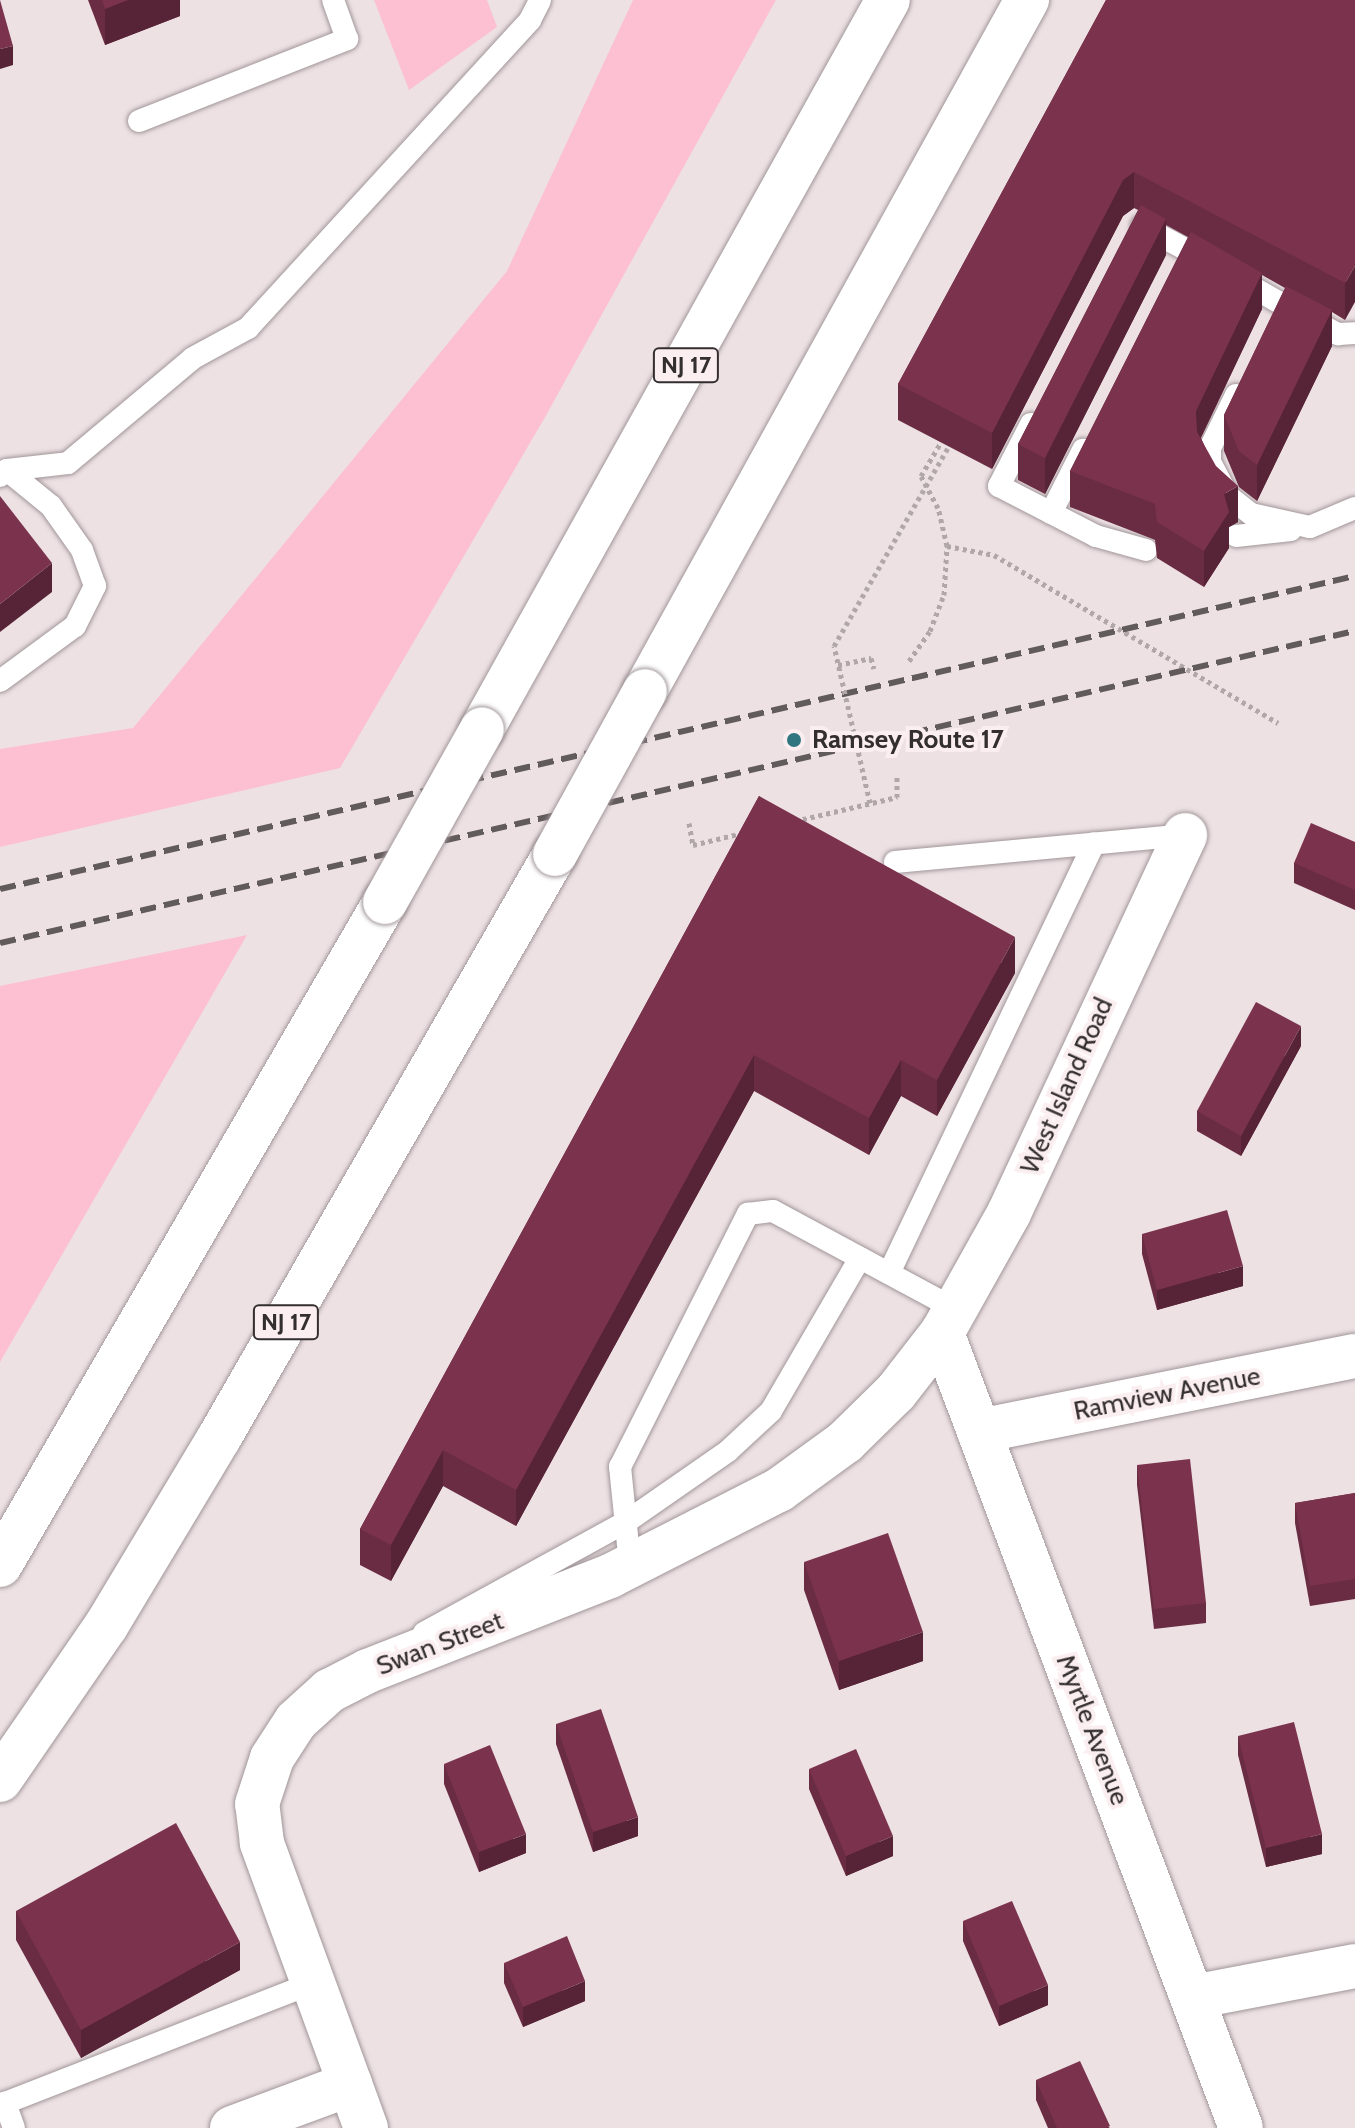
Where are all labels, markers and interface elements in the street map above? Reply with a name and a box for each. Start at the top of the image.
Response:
road number: NJ 17 [652,345,720,385]
place label: Ramsey Route 17 [812,724,1004,756]
marker: Ramsey Route 17 [783,729,805,751]
street label: West Island Road [1014,993,1120,1179]
road number: NJ 17 [252,1302,320,1342]
street label: Ramview Avenue [1071,1361,1263,1427]
street label: Swan Street [372,1606,508,1682]
street label: Myrtle Avenue [1049,1651,1135,1809]

